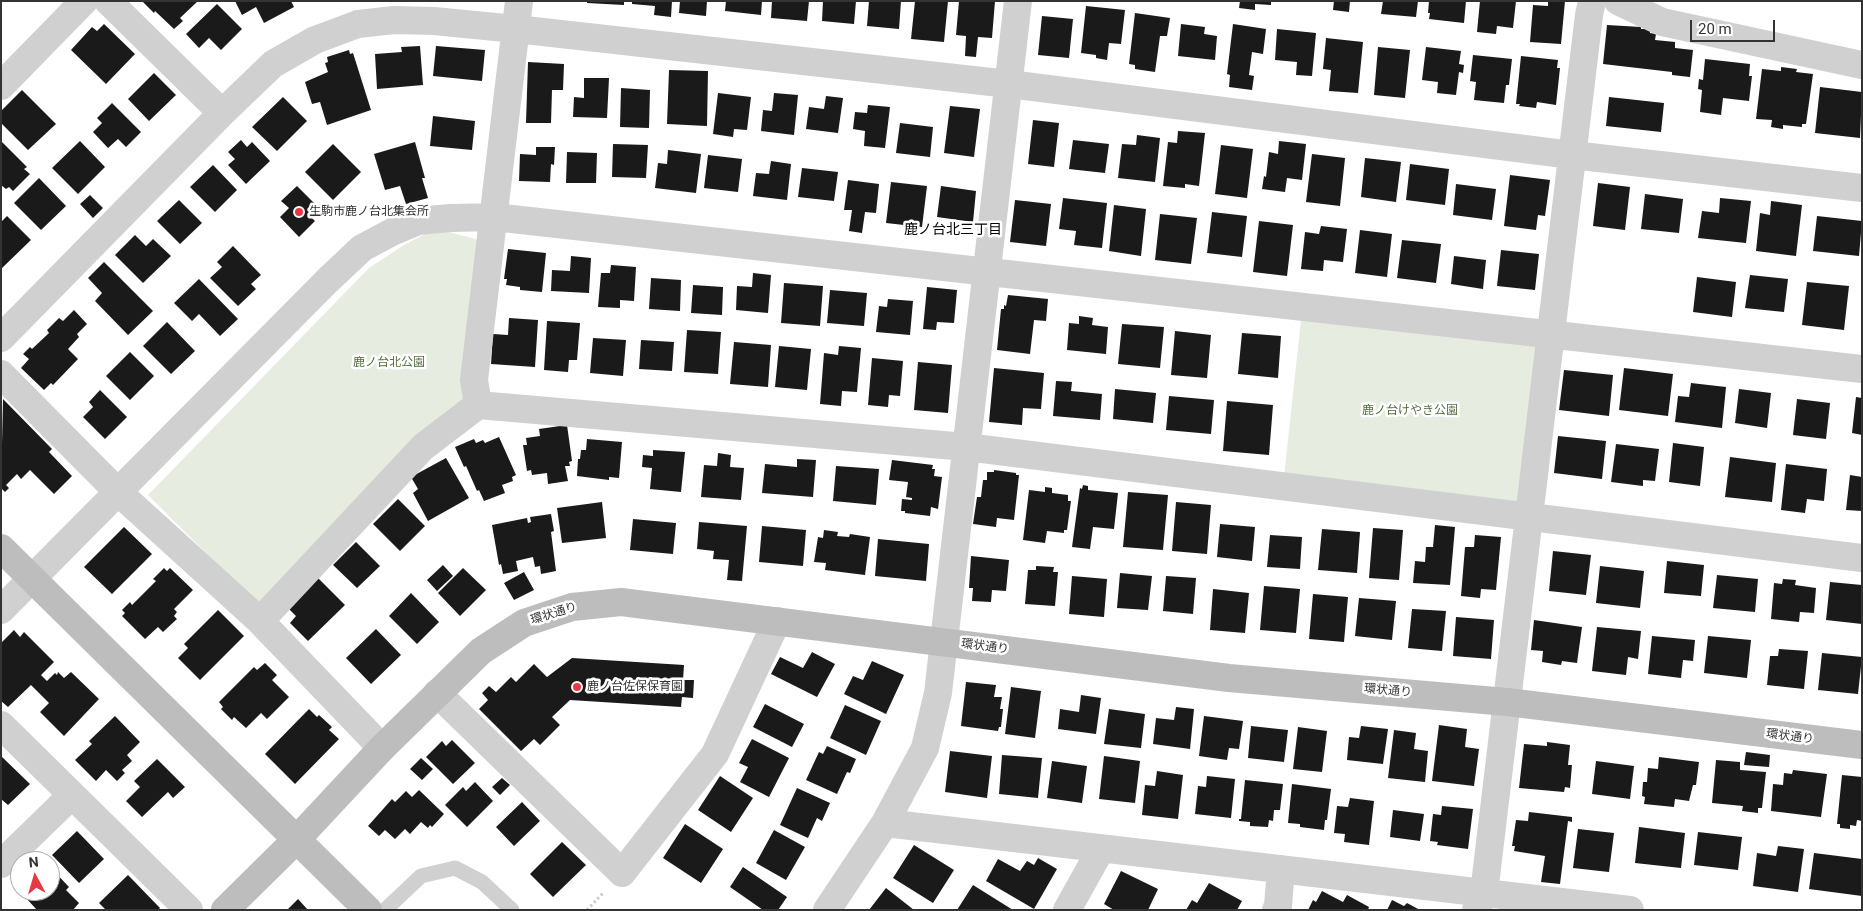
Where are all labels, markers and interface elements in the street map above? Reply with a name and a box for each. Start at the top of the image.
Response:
scale bar [1693,10,1778,42]
text: 20 m [1698,20,1732,38]
place label: 生駒市鹿ノ台北集会所 [309,205,429,219]
marker: 生駒市鹿ノ台北集会所 [293,206,305,218]
district label: 鹿ノ台北三丁目 [904,222,1002,238]
park label: 鹿ノ台北公園 [353,356,425,370]
park label: 鹿ノ台けやき公園 [1362,404,1458,418]
street label: 環状通り [529,600,579,628]
street label: 環状通り [960,637,1010,657]
place label: 鹿ノ台佐保保育園 [587,680,683,694]
marker: 鹿ノ台佐保保育園 [571,681,583,693]
street label: 環状通り [1363,682,1413,700]
street label: 環状通り [1765,727,1815,747]
north arrow [10,851,60,901]
text: N [28,854,39,871]

